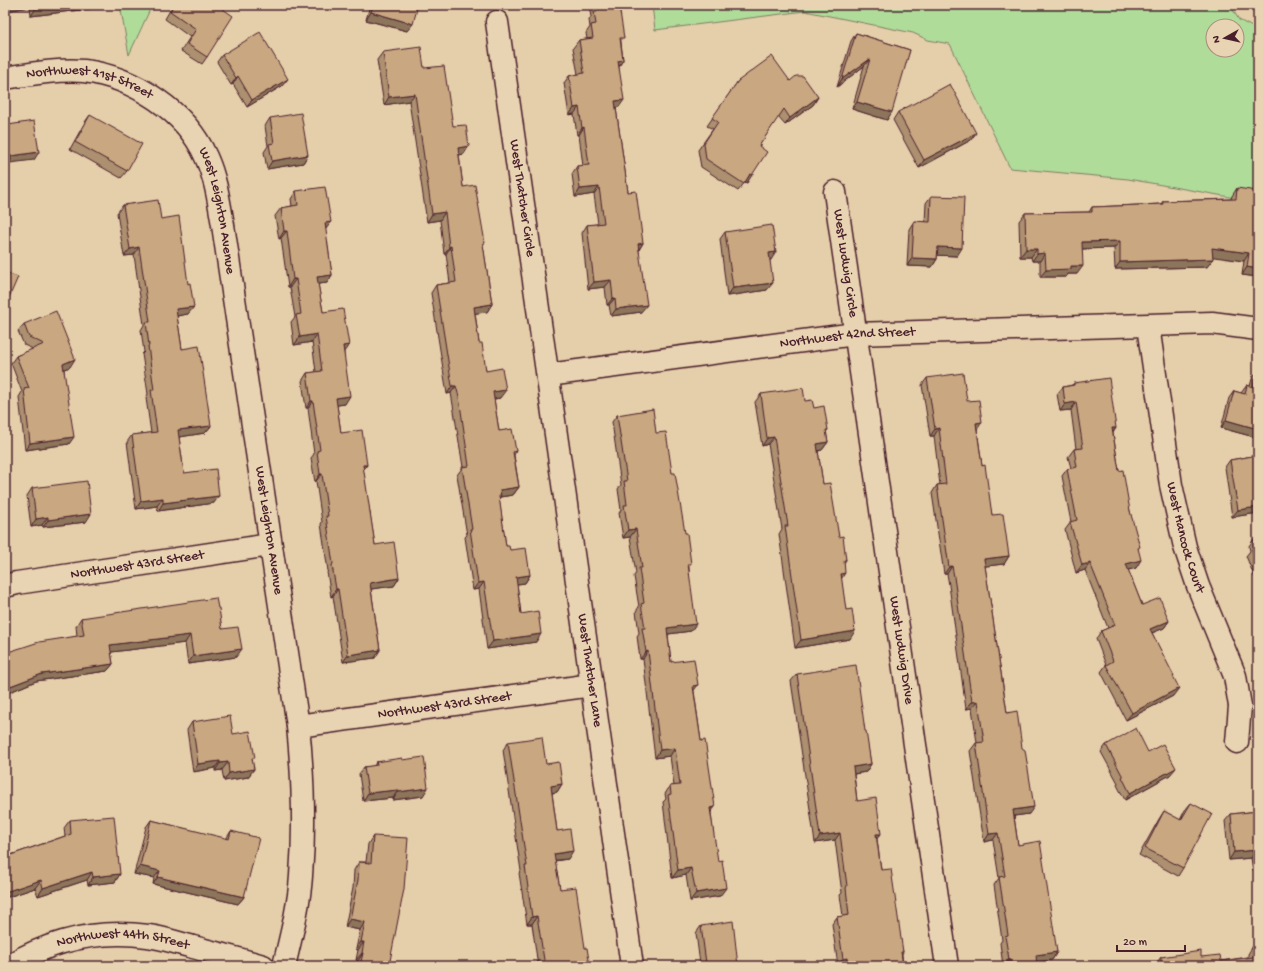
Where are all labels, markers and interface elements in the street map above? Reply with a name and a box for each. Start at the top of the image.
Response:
north arrow [1205,18,1245,58]
text: N [1211,35,1224,44]
street label: Northwest 41st Street [25,62,157,104]
street label: West Thatcher Circle [505,138,539,259]
street label: West Leighton Avenue [194,145,239,276]
street label: West Ludwig Circle [829,208,862,319]
street label: Northwest 42nd Street [779,324,917,352]
street label: West Leighton Avenue [251,465,287,596]
street label: West Hancock Court [1162,480,1209,597]
street label: Northwest 43rd Street [69,546,206,583]
street label: West Ludwig Drive [885,595,918,706]
street label: West Thatcher Lane [573,613,606,729]
street label: Northwest 43rd Street [377,688,514,723]
street label: Northwest 44th Street [55,925,192,954]
scale bar [1117,927,1185,953]
text: 20 m [1123,936,1148,950]

